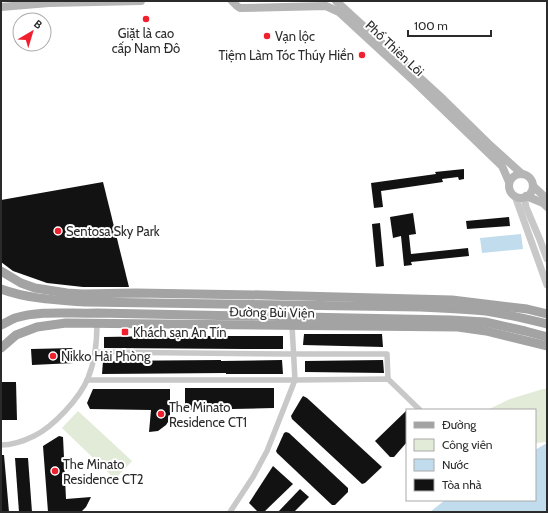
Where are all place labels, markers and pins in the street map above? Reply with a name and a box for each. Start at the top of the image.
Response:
marker: Giặt là cao cấp Nam Đô [141,14,151,24]
place label: Giặt là cao cấp Nam Đô [112,25,180,56]
place label: Vạn lộc [275,28,315,44]
marker: Vạn lộc [262,31,272,41]
place label: Tiệm Làm Tóc Thúy Hiền [219,47,354,63]
marker: Tiệm Làm Tóc Thúy Hiền [357,50,367,60]
place label: Sentosa Sky Park [66,223,160,239]
marker: Sentosa Sky Park [53,226,63,236]
place label: Khách sạn An Tín [133,324,226,340]
marker: Khách sạn An Tín [120,327,130,337]
place label: Nikko Hải Phòng [61,348,151,364]
marker: Nikko Hải Phòng [48,351,58,361]
place label: The Minato Residence CT1 [169,399,247,430]
marker: The Minato Residence CT1 [156,409,166,419]
place label: The Minato Residence CT2 [63,456,144,487]
marker: The Minato Residence CT2 [50,466,60,476]

